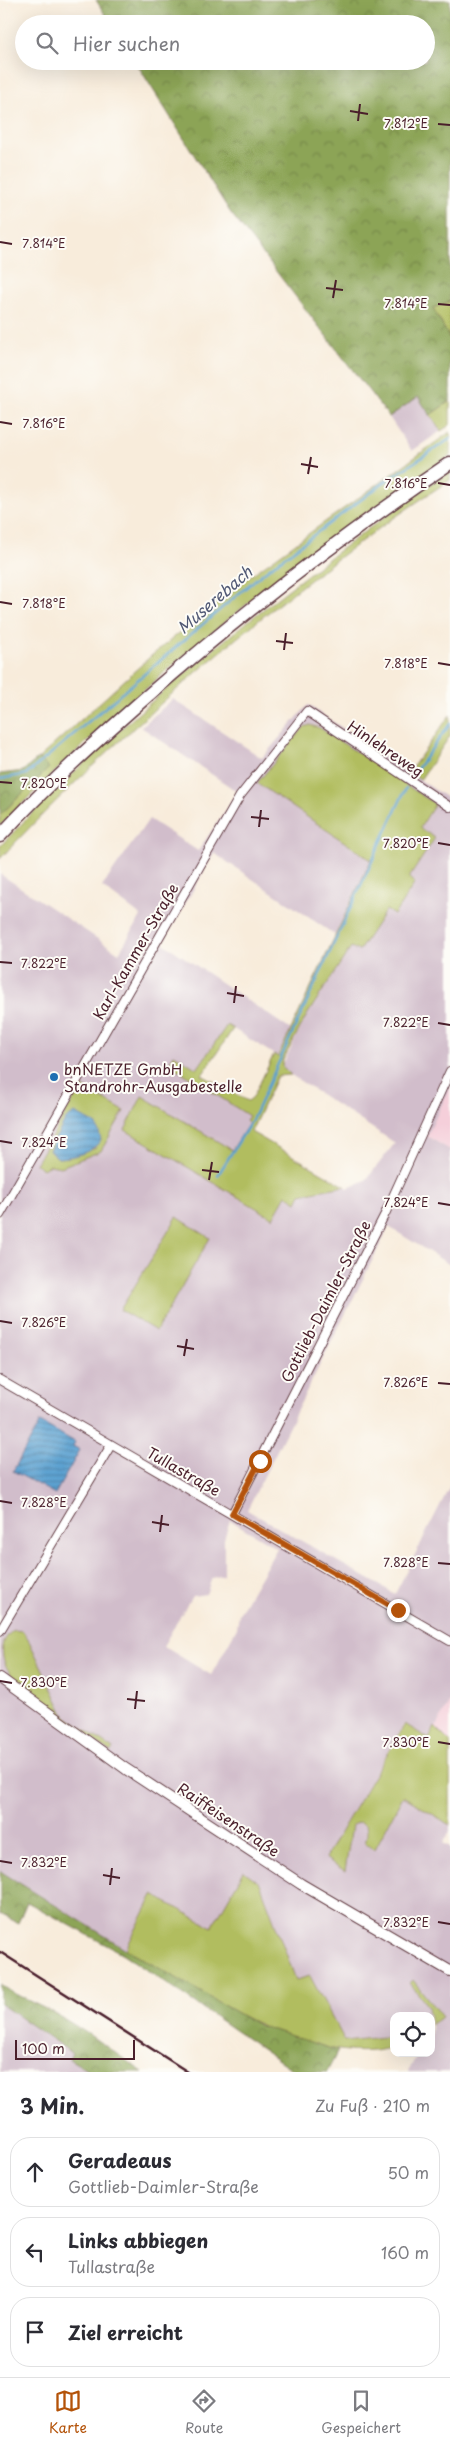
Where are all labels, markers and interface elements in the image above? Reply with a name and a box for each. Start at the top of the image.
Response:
search box [15,15,435,70]
icon: search [33,29,61,57]
text: Hier suchen [73,29,180,57]
text: 7.812°E [384,114,428,132]
text: 7.814°E [22,234,66,252]
text: 7.814°E [384,294,428,312]
text: 7.816°E [22,414,66,432]
text: 7.816°E [384,474,428,492]
water label: Muserebach [171,559,257,639]
text: 7.818°E [22,594,66,612]
text: 7.818°E [384,654,428,672]
street label: Hinlehreweg [343,714,429,782]
text: 7.820°E [21,774,67,792]
text: 7.820°E [383,834,429,852]
street label: Karl-Kammer-Straße [87,878,184,1024]
text: 7.822°E [21,954,67,972]
text: 7.822°E [383,1013,429,1031]
place label: bnNETZE GmbH Standrohr-Ausgabestelle [64,1057,242,1097]
marker: bnNETZE GmbH Standrohr-Ausgabestelle [48,1071,60,1083]
text: 7.824°E [22,1133,67,1151]
text: 7.824°E [384,1193,429,1211]
street label: Gottlieb-Daimler-Straße [274,1216,376,1386]
text: 7.826°E [22,1313,66,1331]
text: 7.826°E [384,1373,428,1391]
street label: Tullastraße [143,1441,225,1501]
route start [249,1450,272,1473]
text: 7.828°E [21,1493,67,1511]
text: 7.828°E [383,1553,429,1571]
route end [387,1599,410,1622]
text: 7.830°E [21,1673,67,1691]
text: 7.830°E [383,1733,429,1751]
street label: Raiffeisenstraße [173,1776,285,1862]
text: 7.832°E [21,1853,67,1871]
text: 7.832°E [383,1913,429,1931]
map controls [390,2012,435,2057]
button: locate [390,2012,435,2057]
scale bar [15,2037,135,2060]
text: 100 m [22,2038,65,2059]
text: 3 Min. [20,2089,84,2121]
text: Zu Fuß · 210 m [315,2093,430,2117]
text: Geradeaus [68,2146,172,2174]
icon: ahead [21,2158,49,2186]
text: 50 m [388,2160,429,2184]
text: Gottlieb-Daimler-Straße [68,2174,259,2198]
text: Links abbiegen [68,2226,208,2254]
icon: left [21,2238,49,2266]
text: 160 m [381,2240,429,2264]
text: Tullastraße [68,2254,155,2278]
icon: arrive [21,2318,49,2346]
text: Ziel erreicht [68,2318,183,2346]
tab: Karte [49,2387,87,2438]
tab: Route [185,2387,223,2438]
tab: Gespeichert [321,2387,401,2438]

